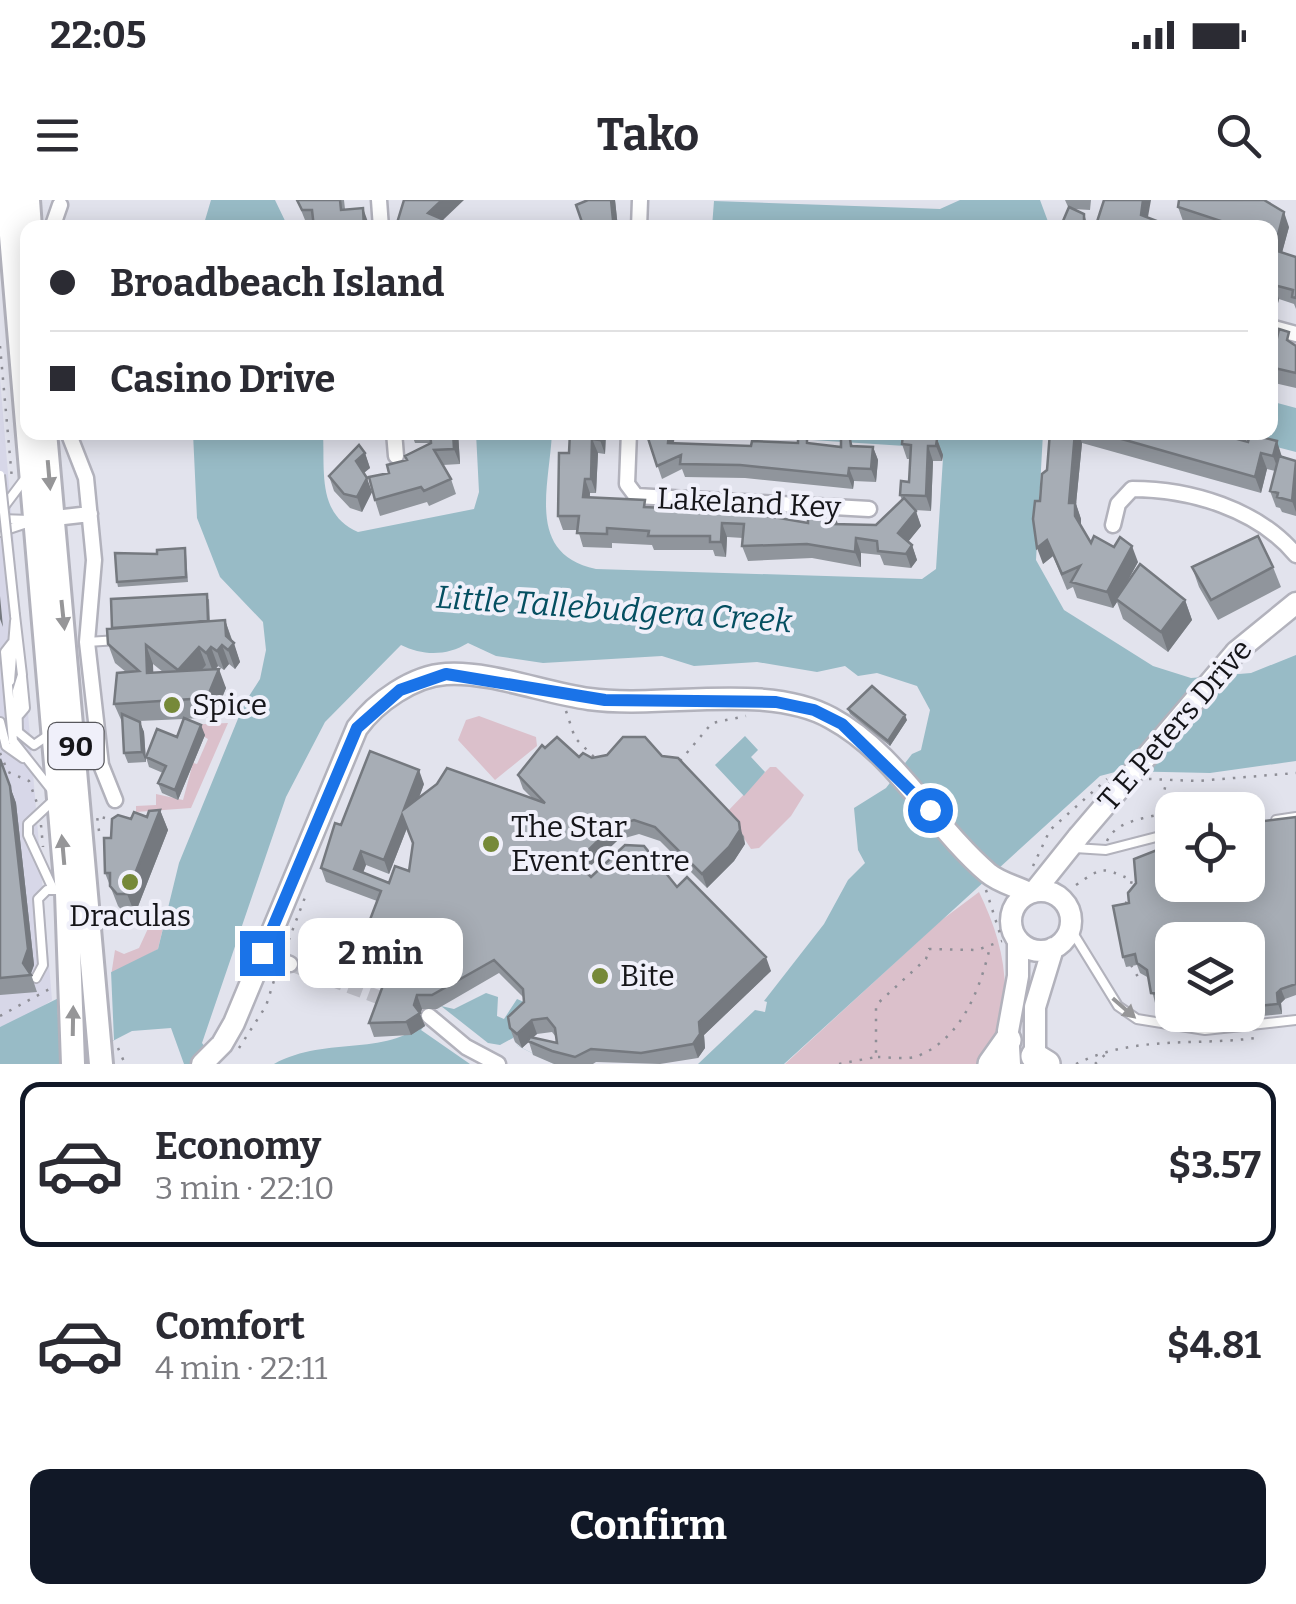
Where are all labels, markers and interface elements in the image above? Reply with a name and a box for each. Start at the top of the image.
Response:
text: 22:05 [50,12,147,58]
icon: menu [30,108,85,163]
text: Tako [597,108,699,162]
icon: search [1211,108,1266,163]
text: Broadbeach Island [110,260,445,306]
text: Casino Drive [110,356,335,402]
one-way arrow [41,460,57,492]
street label: Lakeland Key [656,480,842,526]
water label: Little Tallebudgera Creek [435,578,794,640]
one-way arrow [56,600,72,632]
street label: T E Peters Drive [1091,632,1259,818]
place label: Spice [192,687,267,723]
marker: Spice [161,694,183,716]
road number: 90 [48,723,104,769]
route start [908,788,953,833]
map controls [1155,792,1265,1032]
button: locate [1155,792,1265,902]
place label: The Star Event Centre [511,809,690,879]
one-way arrow [55,833,71,865]
marker: The Star Event Centre [480,833,502,855]
marker: Draculas [119,871,141,893]
place label: Draculas [69,898,191,934]
callout: 2 min [297,918,462,988]
button: layers [1155,922,1265,1032]
route end [240,931,285,976]
text: 2 min [338,934,423,972]
place label: Bite [620,958,675,994]
marker: Bite [589,965,611,987]
one-way arrow [1111,996,1136,1018]
one-way arrow [66,1005,82,1037]
icon: car [35,1120,125,1210]
text: Economy [155,1123,321,1169]
text: $3.57 [1168,1142,1261,1188]
text: 3 min · 22:10 [155,1169,335,1207]
icon: car [35,1300,125,1390]
text: Comfort [155,1303,305,1349]
text: $4.81 [1167,1322,1261,1368]
text: 4 min · 22:11 [155,1349,328,1387]
button: Confirm [30,1469,1266,1584]

